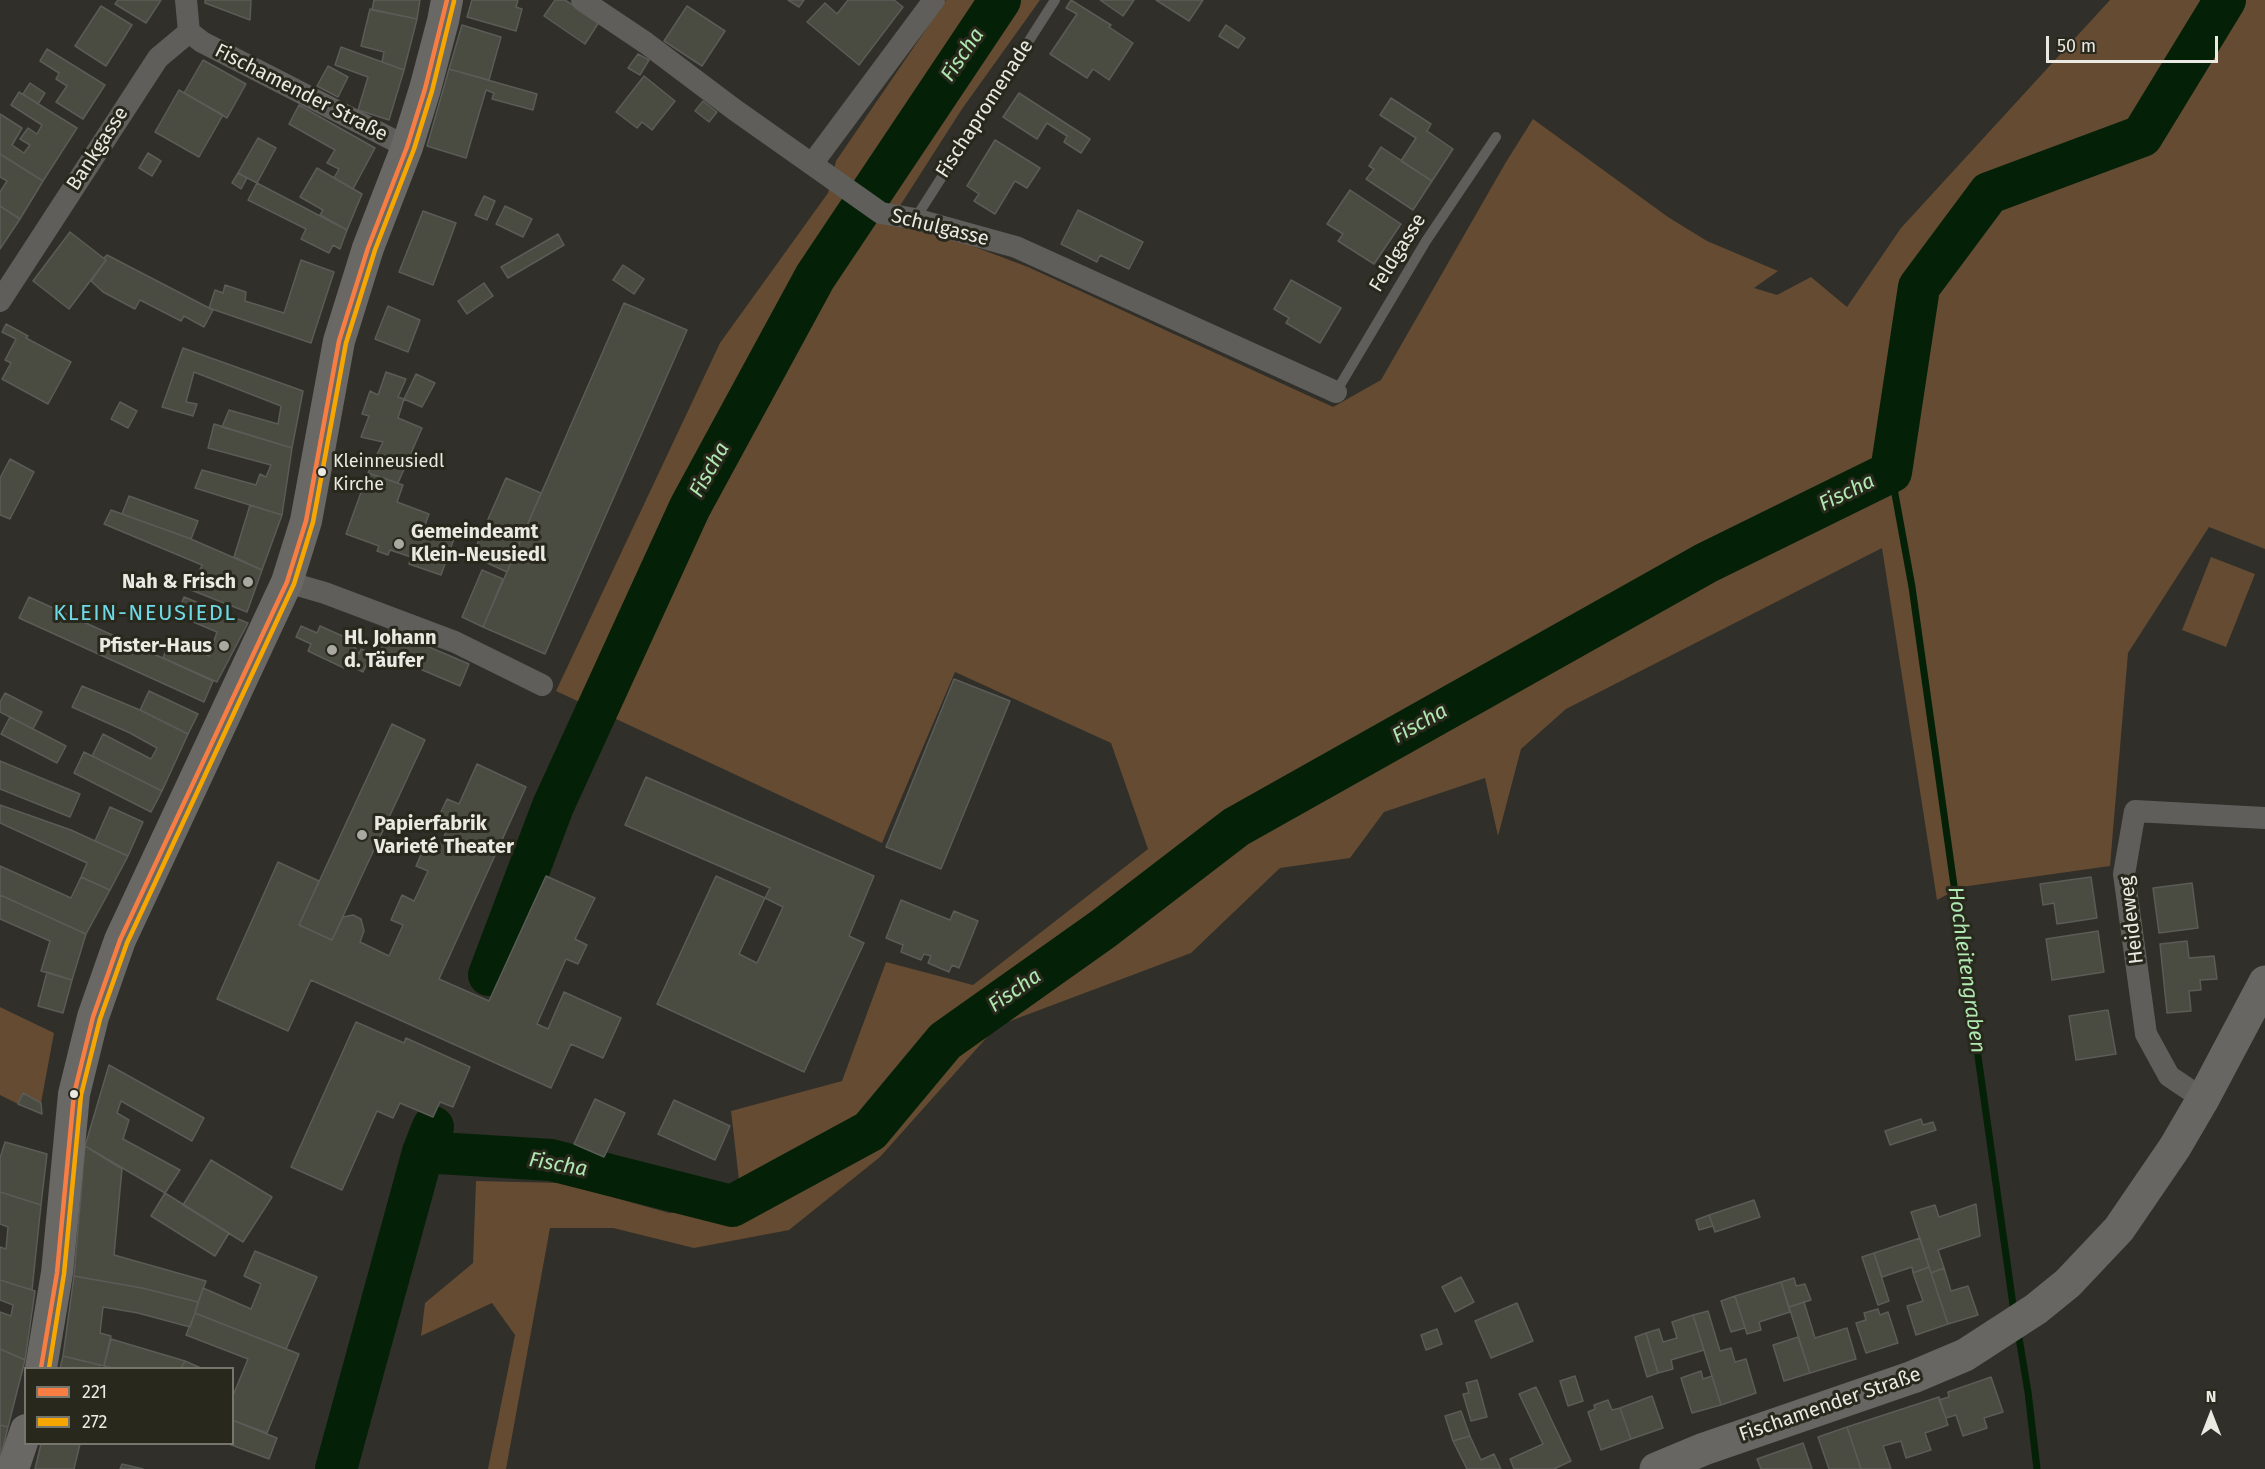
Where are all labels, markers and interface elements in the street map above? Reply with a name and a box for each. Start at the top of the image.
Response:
water label: Fischa [936,23,990,87]
scale bar [2049,24,2222,62]
street label: Fischapromenade [931,35,1039,183]
text: 50 m [2057,35,2096,57]
street label: Fischamender Straße [211,39,391,147]
street label: Bankgasse [62,103,134,195]
street label: Schulgasse [889,204,991,252]
street label: Feldgasse [1365,209,1431,297]
water label: Fischa [685,438,735,502]
place label: Kleinneusiedl Kirche [333,451,444,494]
marker: Kleinneusiedl Kirche [316,466,328,478]
water label: Fischa [1815,469,1879,517]
place label: Gemeindeamt Klein-Neusiedl [411,520,546,567]
marker: Gemeindeamt Klein-Neusiedl [392,537,406,551]
place label: Nah & Frisch [122,570,236,594]
marker: Nah & Frisch [241,575,255,589]
district label: KLEIN-NEUSIEDL [53,601,237,627]
place label: Hl. Johann d. Täufer [344,626,437,673]
place label: Pfister-Haus [99,634,212,658]
marker: Pfister-Haus [217,639,231,653]
marker: Hl. Johann d. Täufer [325,643,339,657]
water label: Fischa [1388,699,1452,749]
place label: Papierfabrik Varieté Theater [374,812,514,859]
marker: Papierfabrik Varieté Theater [355,828,369,842]
street label: Heideweg [2115,875,2149,965]
water label: Hochleitengraben [1942,885,1990,1055]
water label: Fischa [984,964,1046,1018]
unlabelled marker [68,1088,80,1100]
water label: Fischa [527,1147,589,1183]
street label: Fischamender Straße [1736,1363,1924,1447]
legend [24,1367,234,1445]
text: 221 [82,1381,107,1403]
north arrow [2181,1385,2241,1445]
text: N [2206,1387,2216,1406]
text: 272 [82,1411,107,1433]

